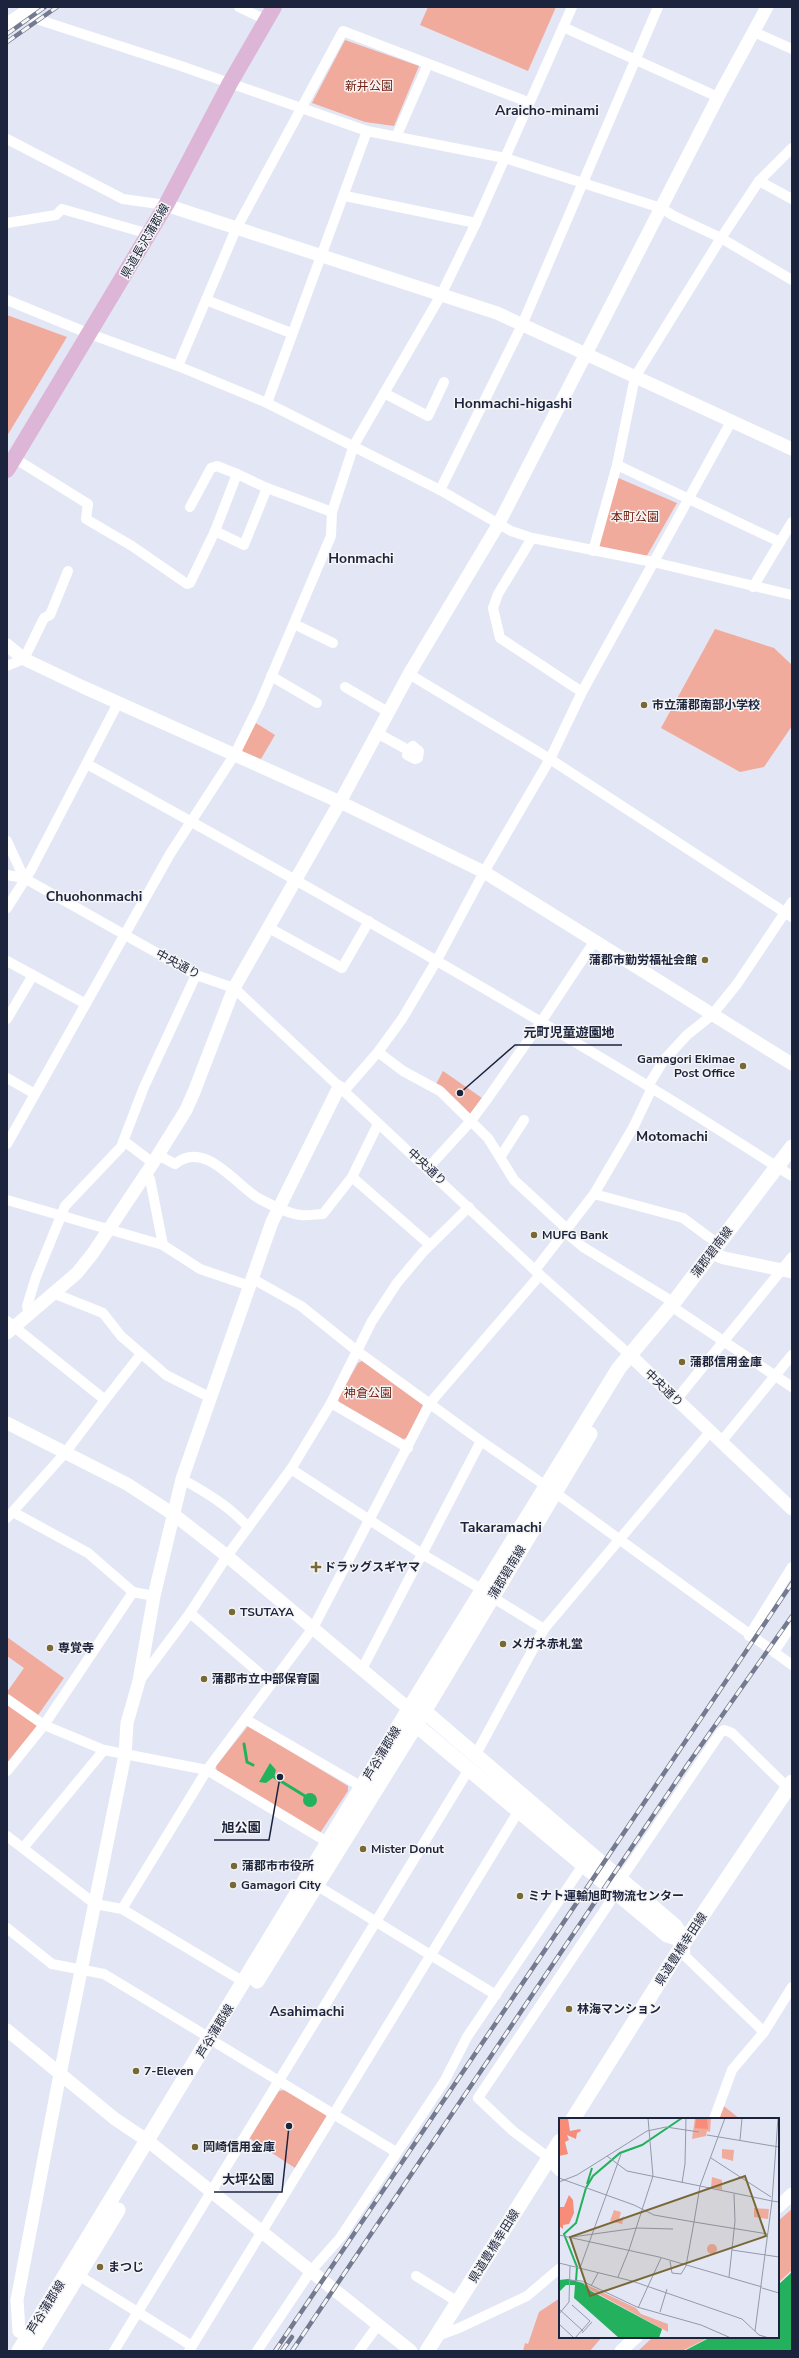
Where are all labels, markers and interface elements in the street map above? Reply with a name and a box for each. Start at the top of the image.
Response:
park label: 新井公園 [345,78,393,94]
district label: Araicho-minami [495,101,599,120]
street label: 県道長沢蒲郡線 [117,201,173,281]
district label: Honmachi-higashi [454,394,572,413]
park label: 本町公園 [611,509,659,525]
district label: Honmachi [328,549,394,568]
place label: 市立蒲郡南部小学校 [652,697,760,713]
marker: 市立蒲郡南部小学校 [639,700,649,710]
district label: Chuohonmachi [46,887,142,906]
street label: 中央通り [153,946,203,982]
place label: 蒲郡市勤労福祉会館 [589,952,697,968]
marker: 蒲郡市勤労福祉会館 [700,955,710,965]
callout: 元町児童遊園地 [515,1020,622,1045]
text: 元町児童遊園地 [523,1024,615,1042]
place label: Gamagori Ekimae Post Office [637,1051,735,1081]
marker: Gamagori Ekimae Post Office [738,1061,748,1071]
district label: Motomachi [636,1127,708,1146]
street label: 中央通り [404,1145,450,1189]
street label: 蒲郡碧南線 [688,1223,736,1281]
place label: MUFG Bank [542,1227,609,1243]
marker: MUFG Bank [529,1230,539,1240]
place label: 蒲郡信用金庫 [690,1354,762,1370]
marker: 蒲郡信用金庫 [677,1357,687,1367]
street label: 中央通り [641,1366,687,1410]
park label: 神倉公園 [344,1385,392,1401]
district label: Takaramachi [460,1518,542,1537]
street label: 蒲郡碧南線 [485,1542,529,1602]
place label: ドラッグスギヤマ [324,1559,420,1575]
marker: ドラッグスギヤマ [311,1562,321,1572]
place label: TSUTAYA [240,1604,294,1620]
marker: TSUTAYA [227,1607,237,1617]
place label: メガネ赤札堂 [511,1636,583,1652]
marker: メガネ赤札堂 [498,1639,508,1649]
place label: 専覚寺 [58,1640,94,1656]
marker: 専覚寺 [45,1643,55,1653]
place label: 蒲郡市立中部保育園 [212,1671,320,1687]
marker: 蒲郡市立中部保育園 [199,1674,209,1684]
street label: 芦谷蒲郡線 [360,1723,404,1783]
callout: 旭公園 [214,1815,269,1840]
text: 旭公園 [221,1819,261,1837]
place label: Mister Donut [371,1841,444,1857]
marker: Mister Donut [358,1844,368,1854]
place label: 蒲郡市市役所 [242,1858,314,1874]
marker: 蒲郡市市役所 [229,1861,239,1871]
place label: Gamagori City [241,1877,322,1893]
marker: Gamagori City [228,1880,238,1890]
place label: ミナト運輸旭町物流センター [528,1888,684,1904]
marker: ミナト運輸旭町物流センター [515,1891,525,1901]
street label: 県道豊橋幸田線 [651,1909,711,1989]
street label: 芦谷蒲郡線 [193,2001,237,2061]
place label: 林海マンション [577,2001,661,2017]
district label: Asahimachi [270,2002,344,2021]
marker: 林海マンション [564,2004,574,2014]
place label: 7-Eleven [144,2063,193,2079]
marker: 7-Eleven [131,2066,141,2076]
inset map [559,2118,779,2338]
place label: 岡崎信用金庫 [203,2139,275,2155]
marker: 岡崎信用金庫 [190,2142,200,2152]
callout: 大坪公園 [214,2167,282,2192]
text: 大坪公園 [222,2171,274,2189]
street label: 県道豊橋幸田線 [465,2206,523,2286]
place label: まつじ [108,2259,144,2275]
marker: まつじ [95,2262,105,2272]
street label: 芦谷蒲郡線 [23,2277,69,2337]

